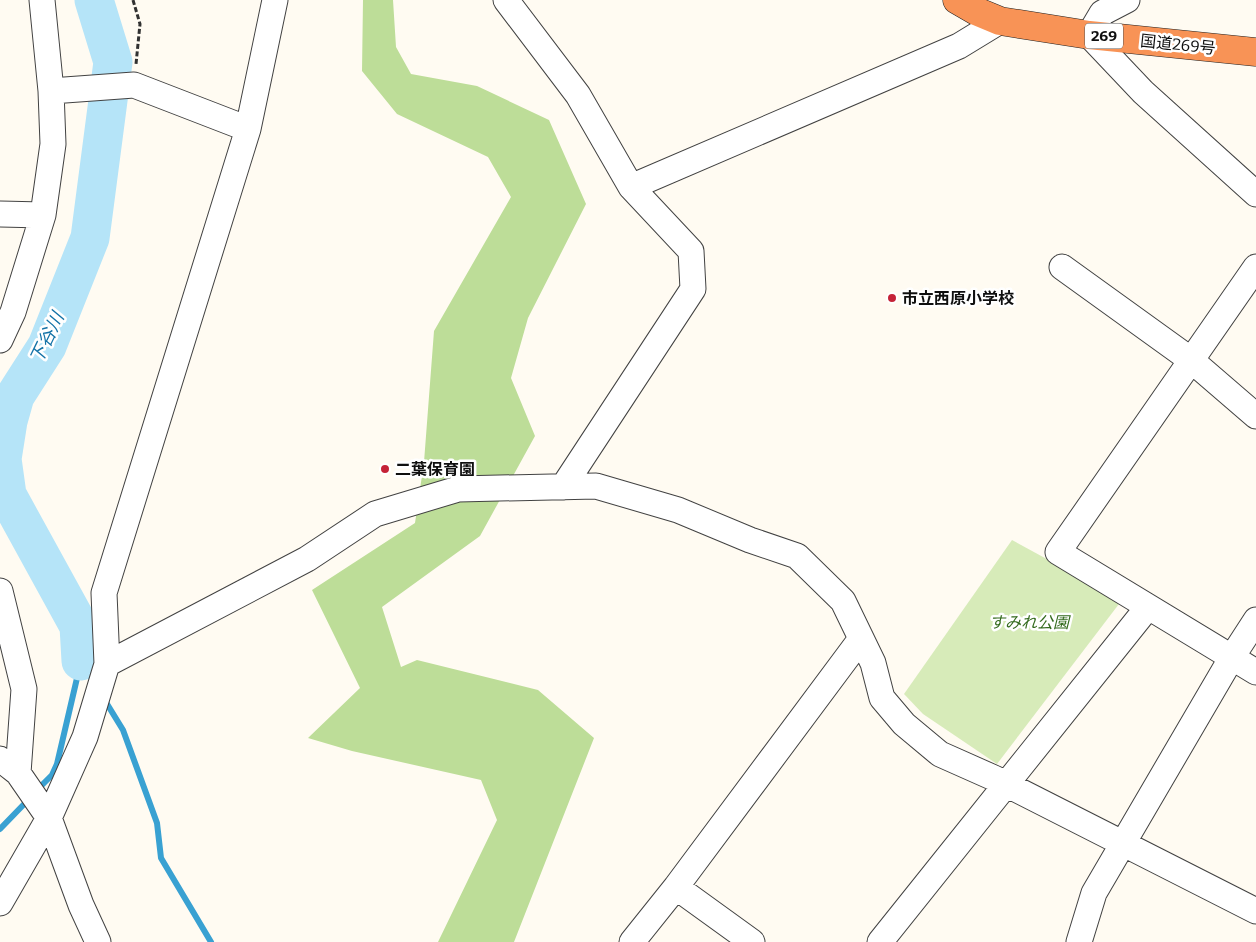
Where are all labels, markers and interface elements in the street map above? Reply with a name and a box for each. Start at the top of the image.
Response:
road number: 269 [1085,24,1123,48]
street label: 国道269号 [1139,31,1216,58]
place label: 市立西原小学校 [902,289,1014,308]
marker: 市立西原小学校 [886,292,898,304]
water label: 下谷川 [25,307,70,367]
place label: 二葉保育園 [395,460,475,479]
marker: 二葉保育園 [379,463,391,475]
park label: すみれ公園 [989,613,1071,632]

